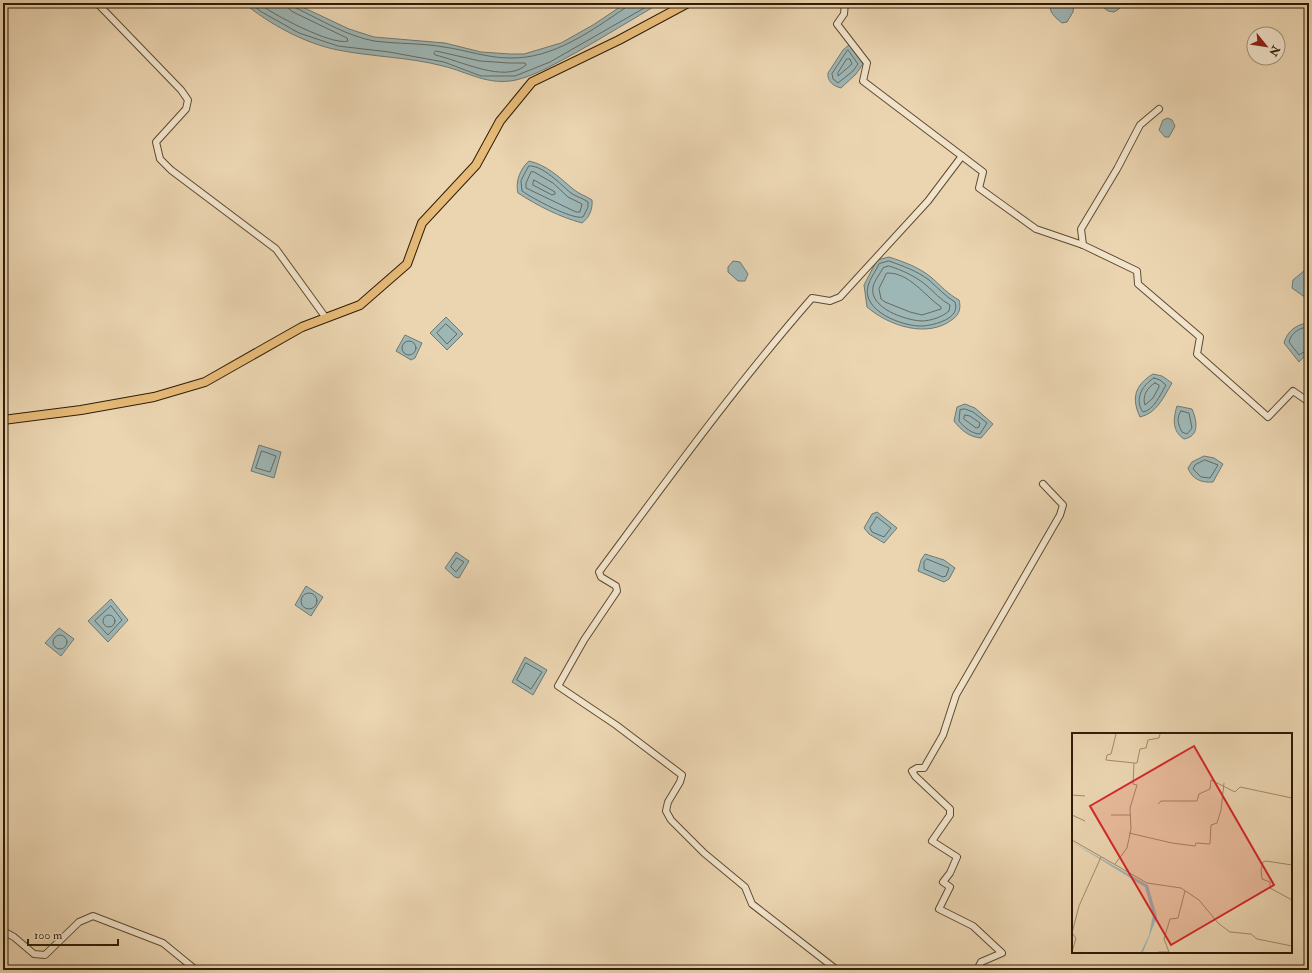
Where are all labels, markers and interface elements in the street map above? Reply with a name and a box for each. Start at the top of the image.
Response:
north arrow [1246,26,1286,66]
text: N [1266,42,1283,59]
inset map [1072,733,1292,953]
scale bar [28,921,118,947]
text: 100 m [34,928,63,943]

